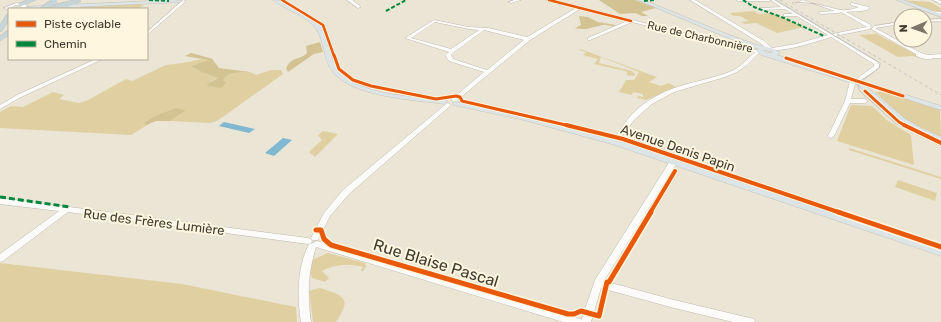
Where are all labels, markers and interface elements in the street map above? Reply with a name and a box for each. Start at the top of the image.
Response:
legend [8,8,148,60]
north arrow [893,8,933,48]
text: Piste cyclable [44,17,121,31]
street label: Rue de Charbonnière [646,19,754,55]
text: N [897,24,910,33]
text: Chemin [44,37,87,51]
street label: Avenue Denis Papin [619,121,737,175]
street label: Rue des Frères Lumière [83,206,225,238]
street label: Rue Blaise Pascal [371,235,501,291]

